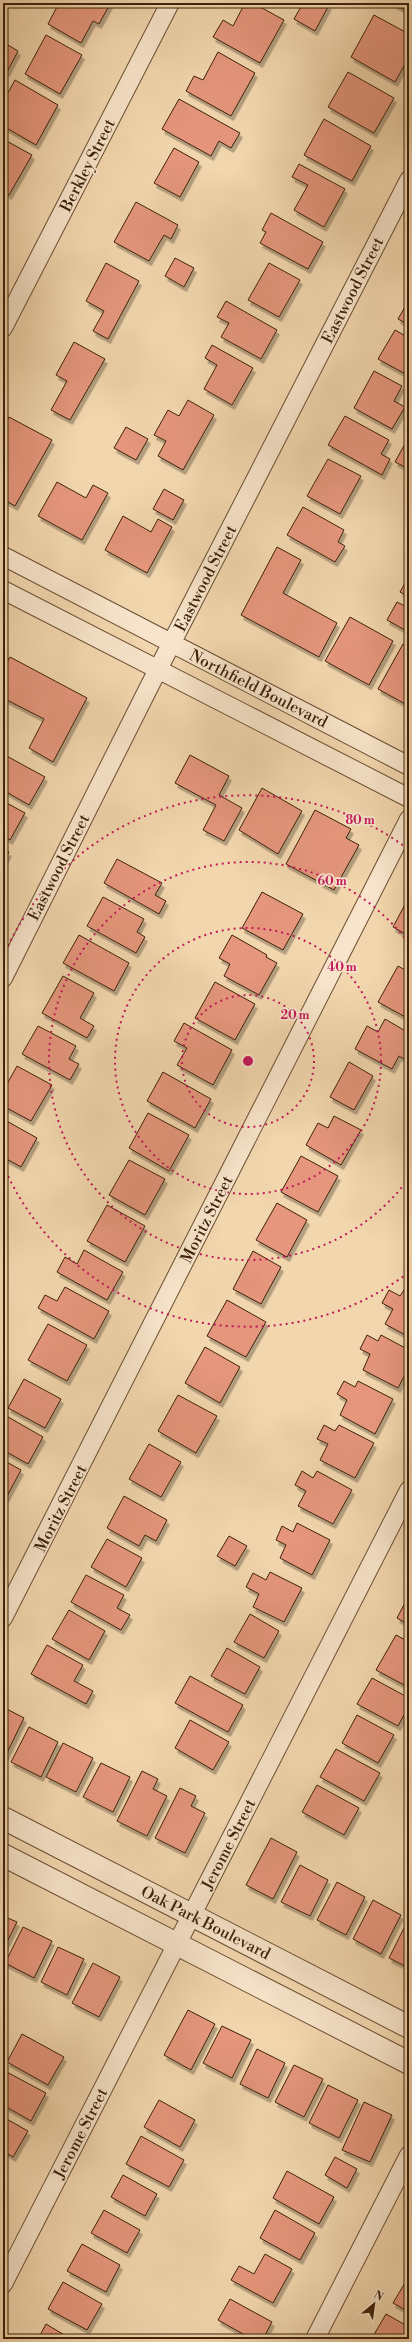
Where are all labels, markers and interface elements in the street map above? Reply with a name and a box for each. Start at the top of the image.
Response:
street label: Berkley Street [55,115,120,216]
street label: Eastwood Street [318,234,388,347]
street label: Eastwood Street [171,522,241,635]
street label: Northfield Boulevard [186,645,331,732]
street label: Eastwood Street [24,811,94,924]
text: 80 m [345,813,375,828]
text: 60 m [317,874,347,889]
text: 40 m [327,960,357,975]
text: 20 m [280,1008,310,1023]
centre of rings [241,1054,255,1068]
street label: Moritz Street [176,1172,238,1267]
street label: Moritz Street [30,1461,92,1556]
street label: Jerome Street [197,1795,261,1894]
street label: Oak Park Boulevard [137,1882,274,1964]
street label: Jerome Street [49,2084,113,2183]
north arrow [354,2284,394,2324]
text: N [371,2288,386,2305]

